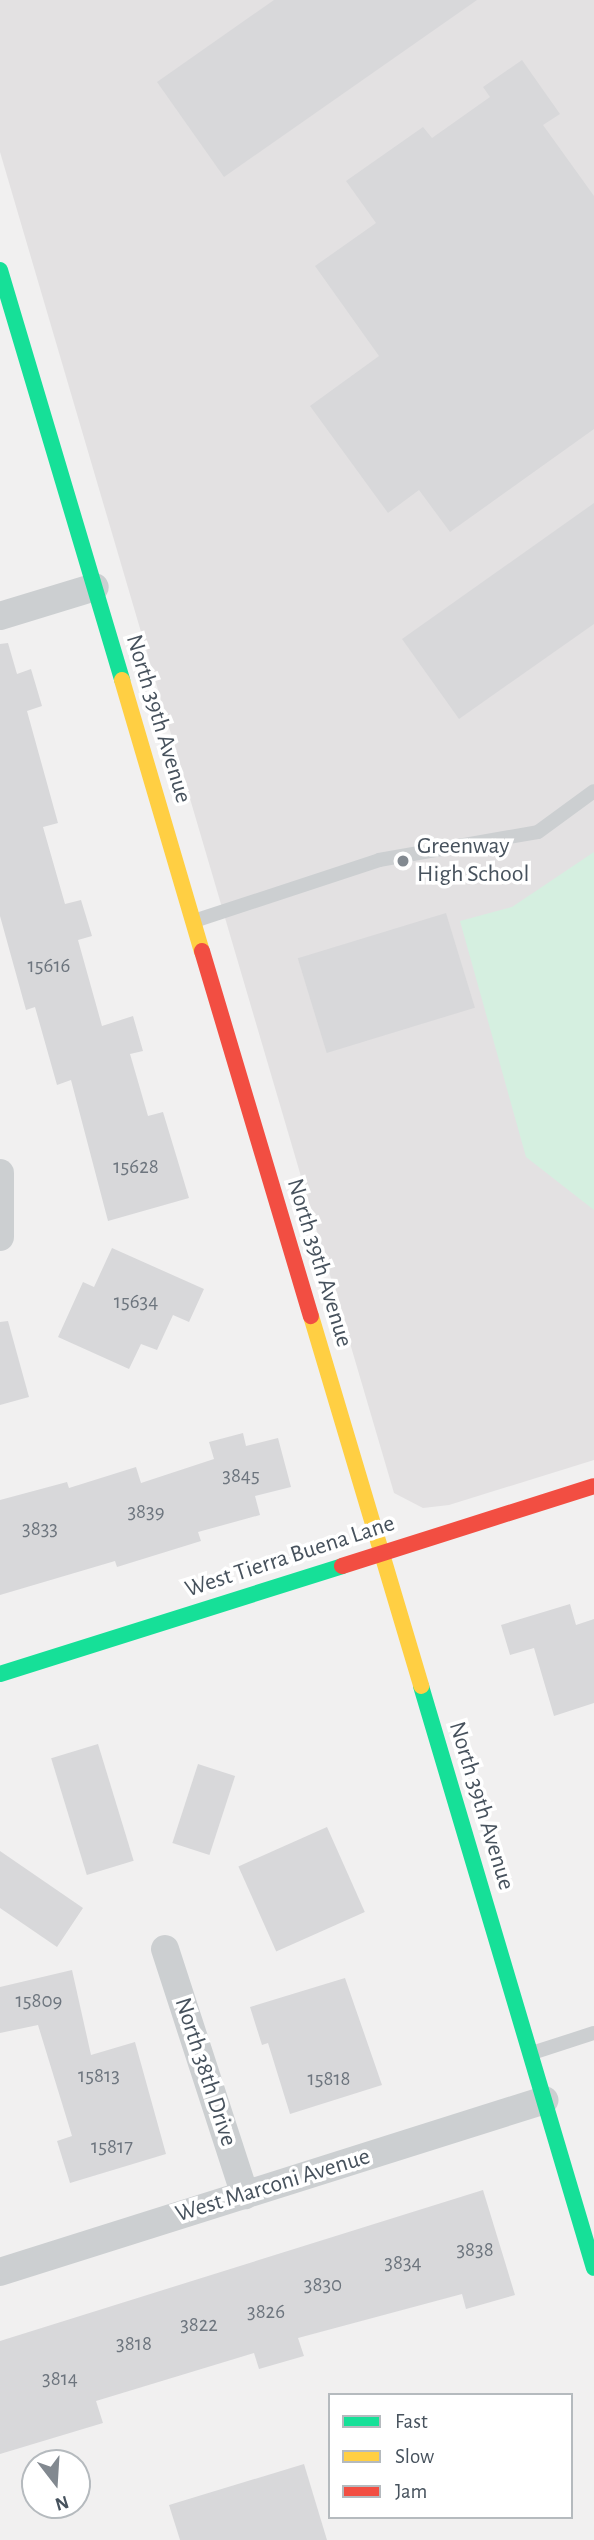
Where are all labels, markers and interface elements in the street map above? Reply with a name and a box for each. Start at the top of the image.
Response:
street label: North 39th Avenue [119,631,197,807]
place label: Greenway High School [417,833,529,889]
marker: Greenway High School [395,853,411,869]
house number: 15616 [28,953,70,979]
house number: 15628 [113,1154,159,1180]
street label: North 39th Avenue [280,1175,358,1351]
house number: 15634 [114,1289,158,1315]
house number: 3845 [222,1463,260,1489]
house number: 3839 [127,1499,165,1525]
street label: West Tierra Buena Lane [182,1510,398,1604]
house number: 3833 [22,1516,58,1542]
street label: North 39th Avenue [442,1718,520,1894]
house number: 15809 [16,1988,62,2014]
street label: North 38th Drive [167,1994,243,2150]
house number: 15813 [78,2063,120,2089]
house number: 15818 [307,2066,351,2092]
house number: 15817 [91,2134,133,2160]
street label: West Marconi Avenue [172,2143,374,2229]
house number: 3838 [456,2237,494,2263]
house number: 3834 [384,2250,422,2276]
house number: 3830 [304,2272,342,2298]
house number: 3826 [247,2299,285,2325]
house number: 3822 [180,2312,218,2338]
house number: 3818 [116,2331,152,2357]
house number: 3814 [42,2366,78,2392]
legend [328,2393,573,2519]
text: Fast [395,2411,428,2432]
text: Slow [395,2446,434,2467]
north arrow [21,2449,91,2519]
text: Jam [395,2481,427,2502]
text: N [53,2492,71,2514]

